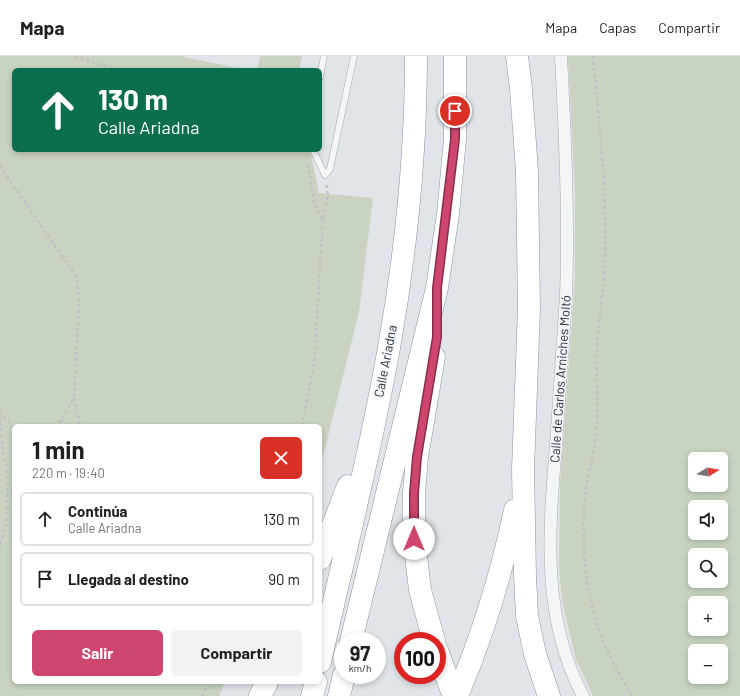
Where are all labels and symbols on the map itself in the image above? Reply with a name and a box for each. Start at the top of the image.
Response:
pin [438,94,472,128]
street label: Calle de Carlos Arniches Moltó [546,295,574,463]
street label: Calle Ariadna [370,324,400,398]
north arrow [688,452,728,492]
position arrow [393,518,435,560]
speed limit sign: 100 [394,632,446,684]

